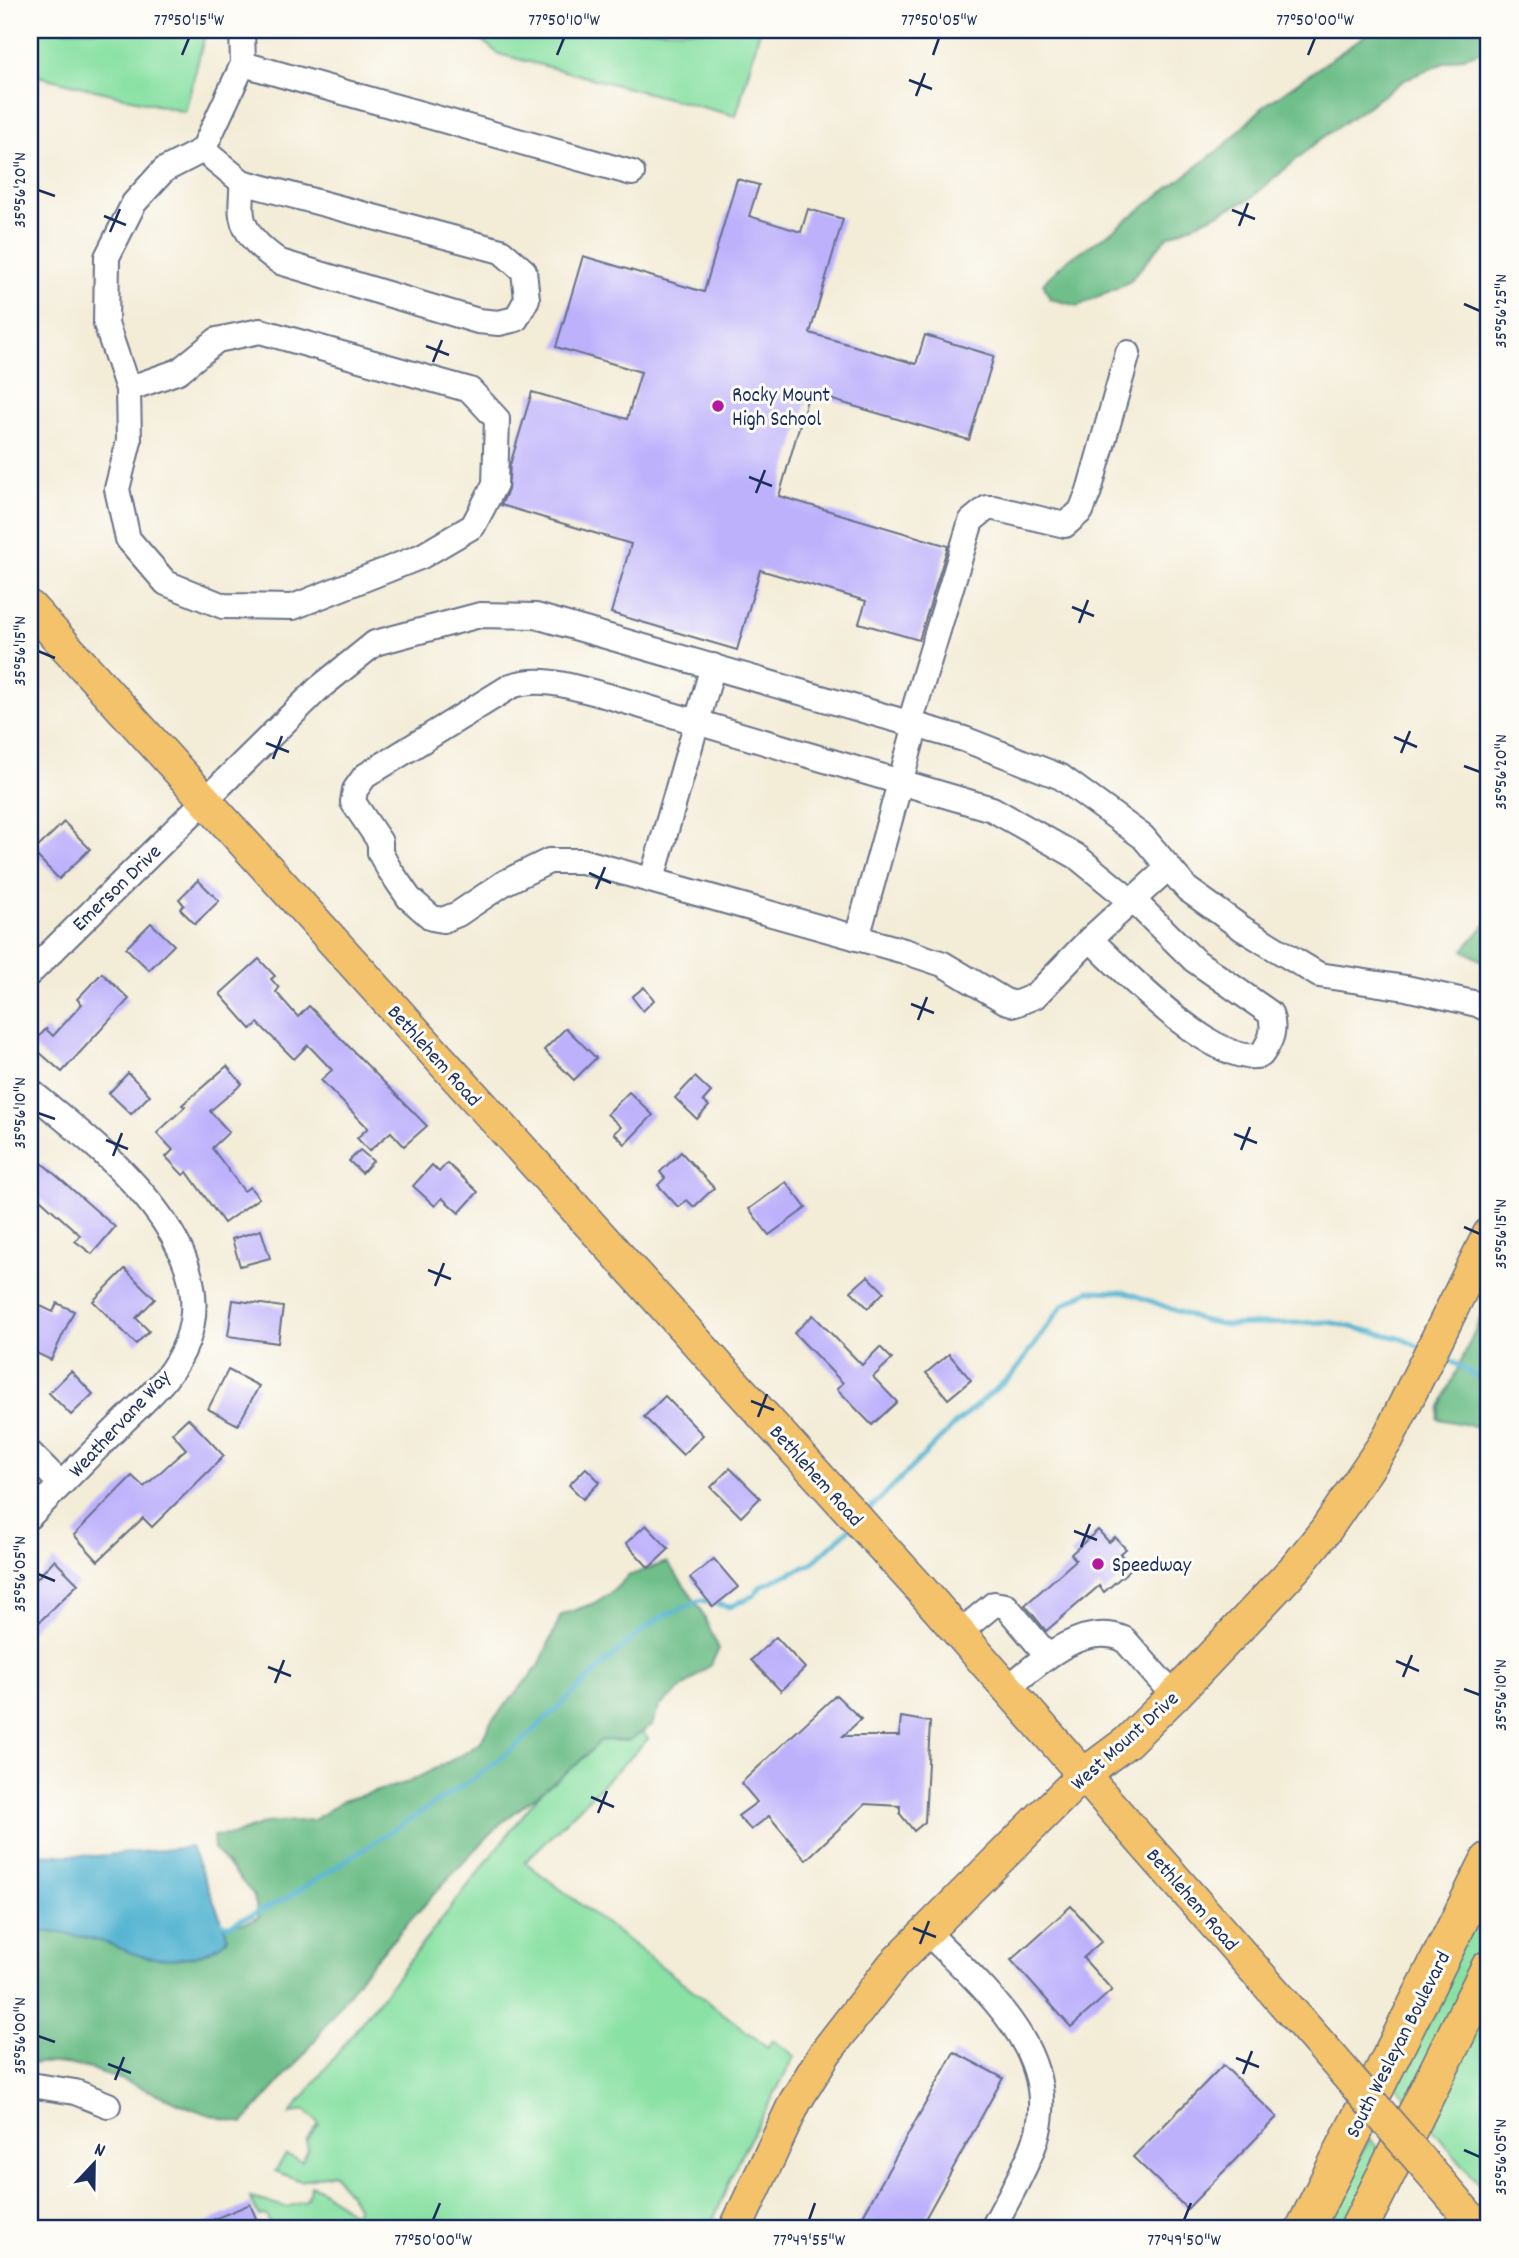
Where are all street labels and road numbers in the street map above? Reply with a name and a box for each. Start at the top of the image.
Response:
street label: Emerson Drive [67,839,170,940]
street label: Bethlehem Road [379,999,487,1115]
street label: Weathervane Way [63,1364,180,1486]
street label: Bethlehem Road [761,1419,869,1535]
street label: West Mount Drive [1065,1686,1187,1799]
street label: Bethlehem Road [1137,1843,1244,1959]
street label: South Wesleyan Boulevard [1340,1947,1460,2144]

